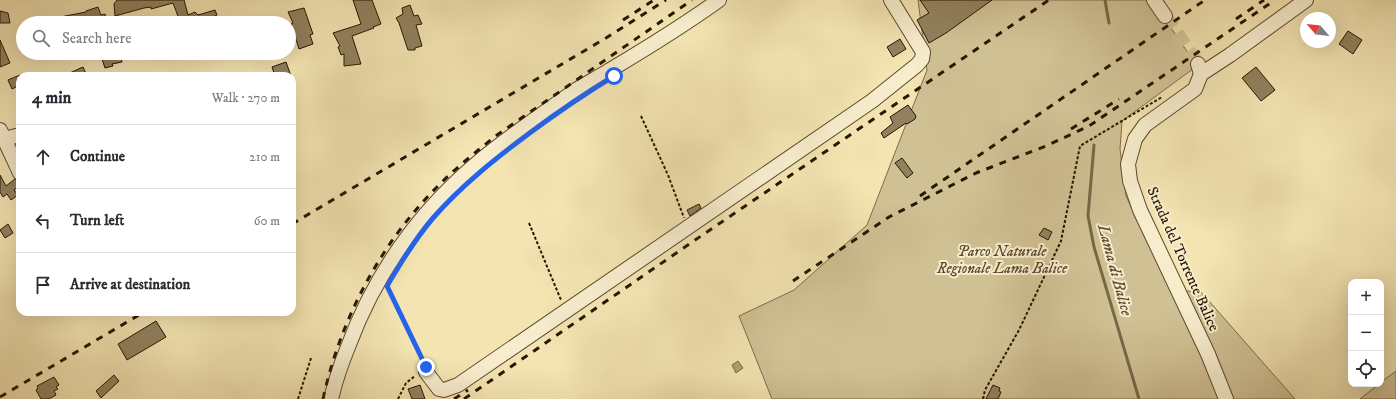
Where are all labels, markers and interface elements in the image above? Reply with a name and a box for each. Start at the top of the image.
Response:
north arrow [1300,12,1336,48]
search box [16,16,296,60]
icon: search [30,27,52,49]
text: Search here [62,29,131,48]
route start [605,67,623,85]
text: 4 min [32,87,71,109]
text: Walk · 270 m [212,90,280,106]
icon: ahead [32,146,54,168]
text: Continue [70,147,125,166]
text: 210 m [249,149,280,165]
street label: Strada del Torrente Balice [1143,184,1223,334]
icon: left [32,210,54,232]
text: Turn left [70,211,124,230]
text: 60 m [254,213,280,229]
water label: Lama di Balice [1093,221,1137,318]
park label: Parco Naturale Regionale Lama Balice [936,242,1068,278]
icon: arrive [32,274,54,296]
text: Arrive at destination [70,275,190,294]
map controls [1348,279,1384,387]
button: + [1348,279,1384,315]
button: − [1348,315,1384,351]
button: locate [1348,351,1384,387]
route end [417,358,435,376]

